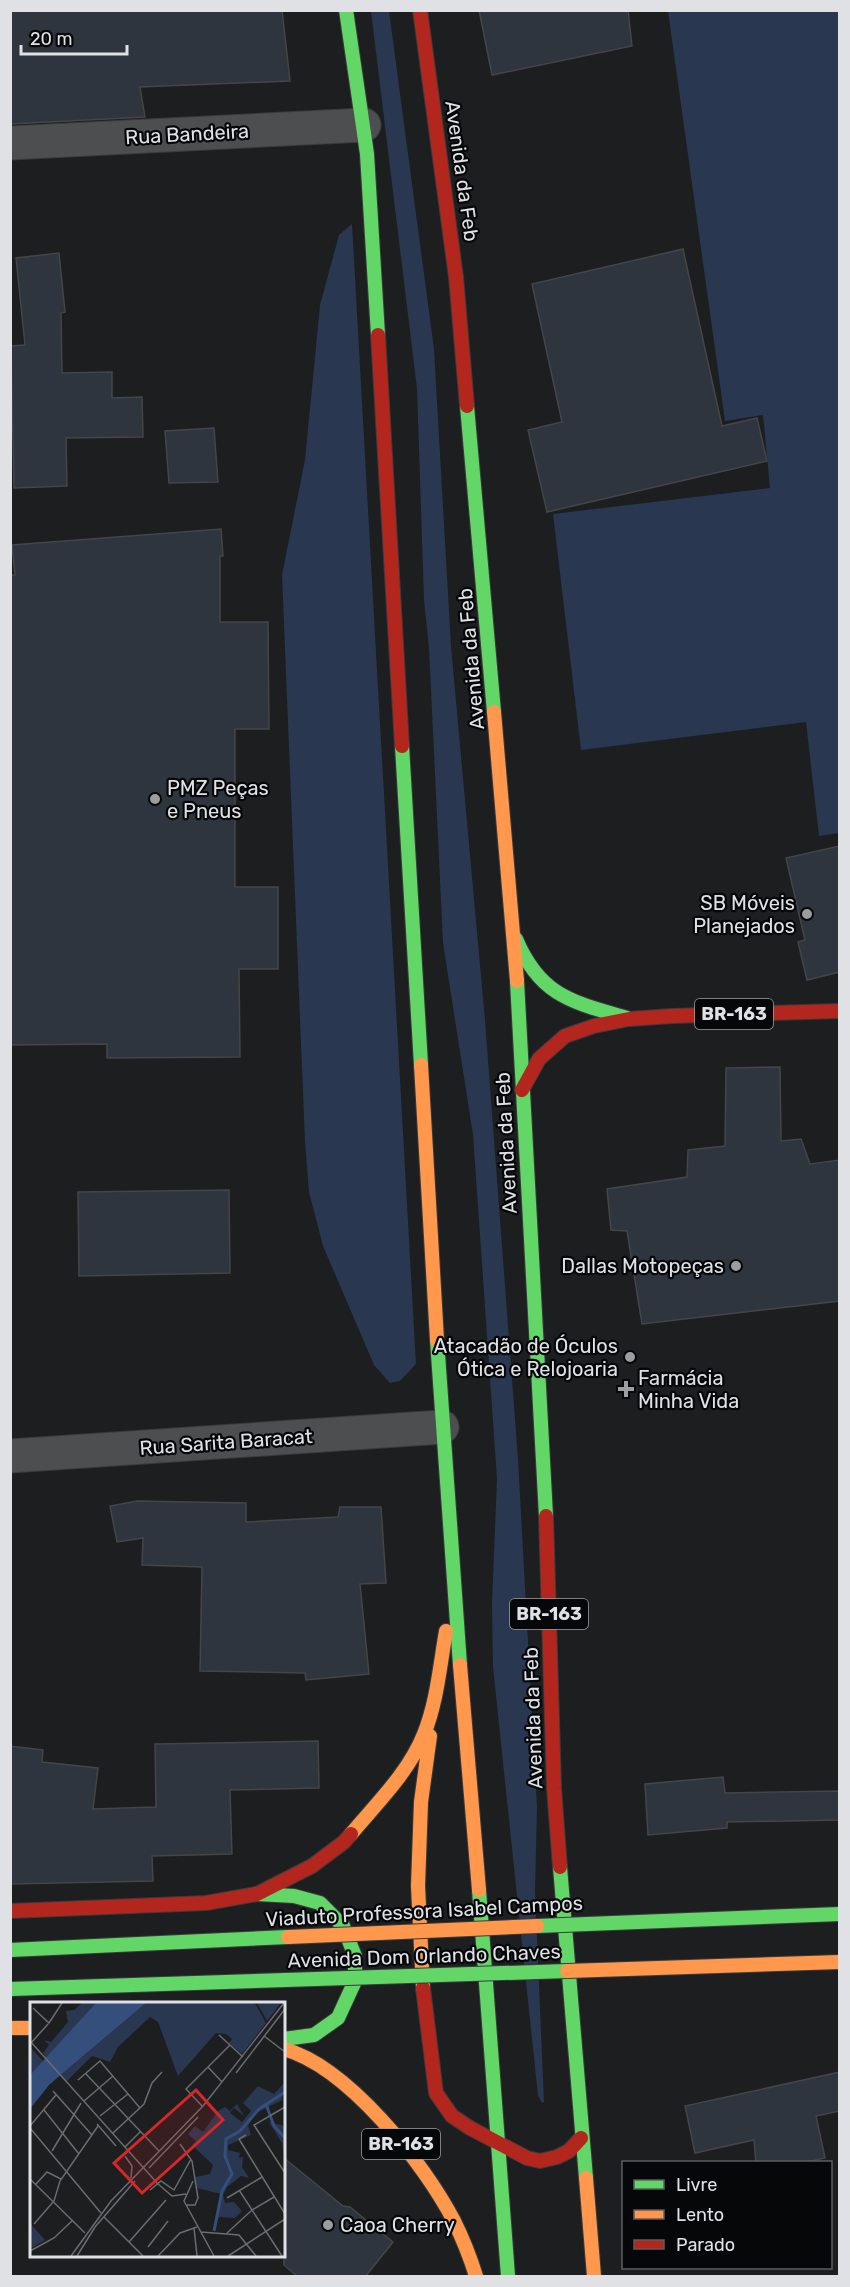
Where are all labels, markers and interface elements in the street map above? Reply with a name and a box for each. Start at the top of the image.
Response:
scale bar [21,18,128,56]
text: 20 m [30,28,72,50]
street label: Avenida da Feb [440,99,484,243]
street label: Rua Bandeira [124,119,250,149]
street label: Avenida da Feb [453,587,489,731]
place label: PMZ Peças e Pneus [167,776,269,823]
marker: PMZ Peças e Pneus [148,792,162,806]
place label: SB Móveis Planejados [693,891,795,938]
marker: SB Móveis Planejados [800,907,814,921]
road number: BR-163 [695,999,773,1029]
street label: Avenida da Feb [490,1072,522,1214]
place label: Dallas Motopeças [561,1254,724,1278]
marker: Dallas Motopeças [729,1259,743,1273]
place label: Atacadão de Óculos Ótica e Relojoaria [434,1334,618,1381]
marker: Atacadão de Óculos Ótica e Relojoaria [623,1350,637,1364]
place label: Farmácia Minha Vida [638,1366,739,1413]
marker: Farmácia Minha Vida [619,1382,633,1396]
street label: Rua Sarita Baracat [139,1424,314,1460]
road number: BR-163 [510,1599,588,1629]
street label: Avenida da Feb [519,1647,547,1789]
street label: Viaduto Professora Isabel Campos [265,1891,583,1931]
street label: Avenida Dom Orlando Chaves [287,1939,561,1973]
inset map [30,2002,285,2257]
road number: BR-163 [362,2129,440,2159]
legend [622,2161,832,2269]
text: Livre [676,2174,717,2196]
text: Lento [676,2204,724,2226]
place label: Caoa Cherry [340,2213,455,2237]
marker: Caoa Cherry [321,2218,335,2232]
text: Parado [676,2234,735,2256]

